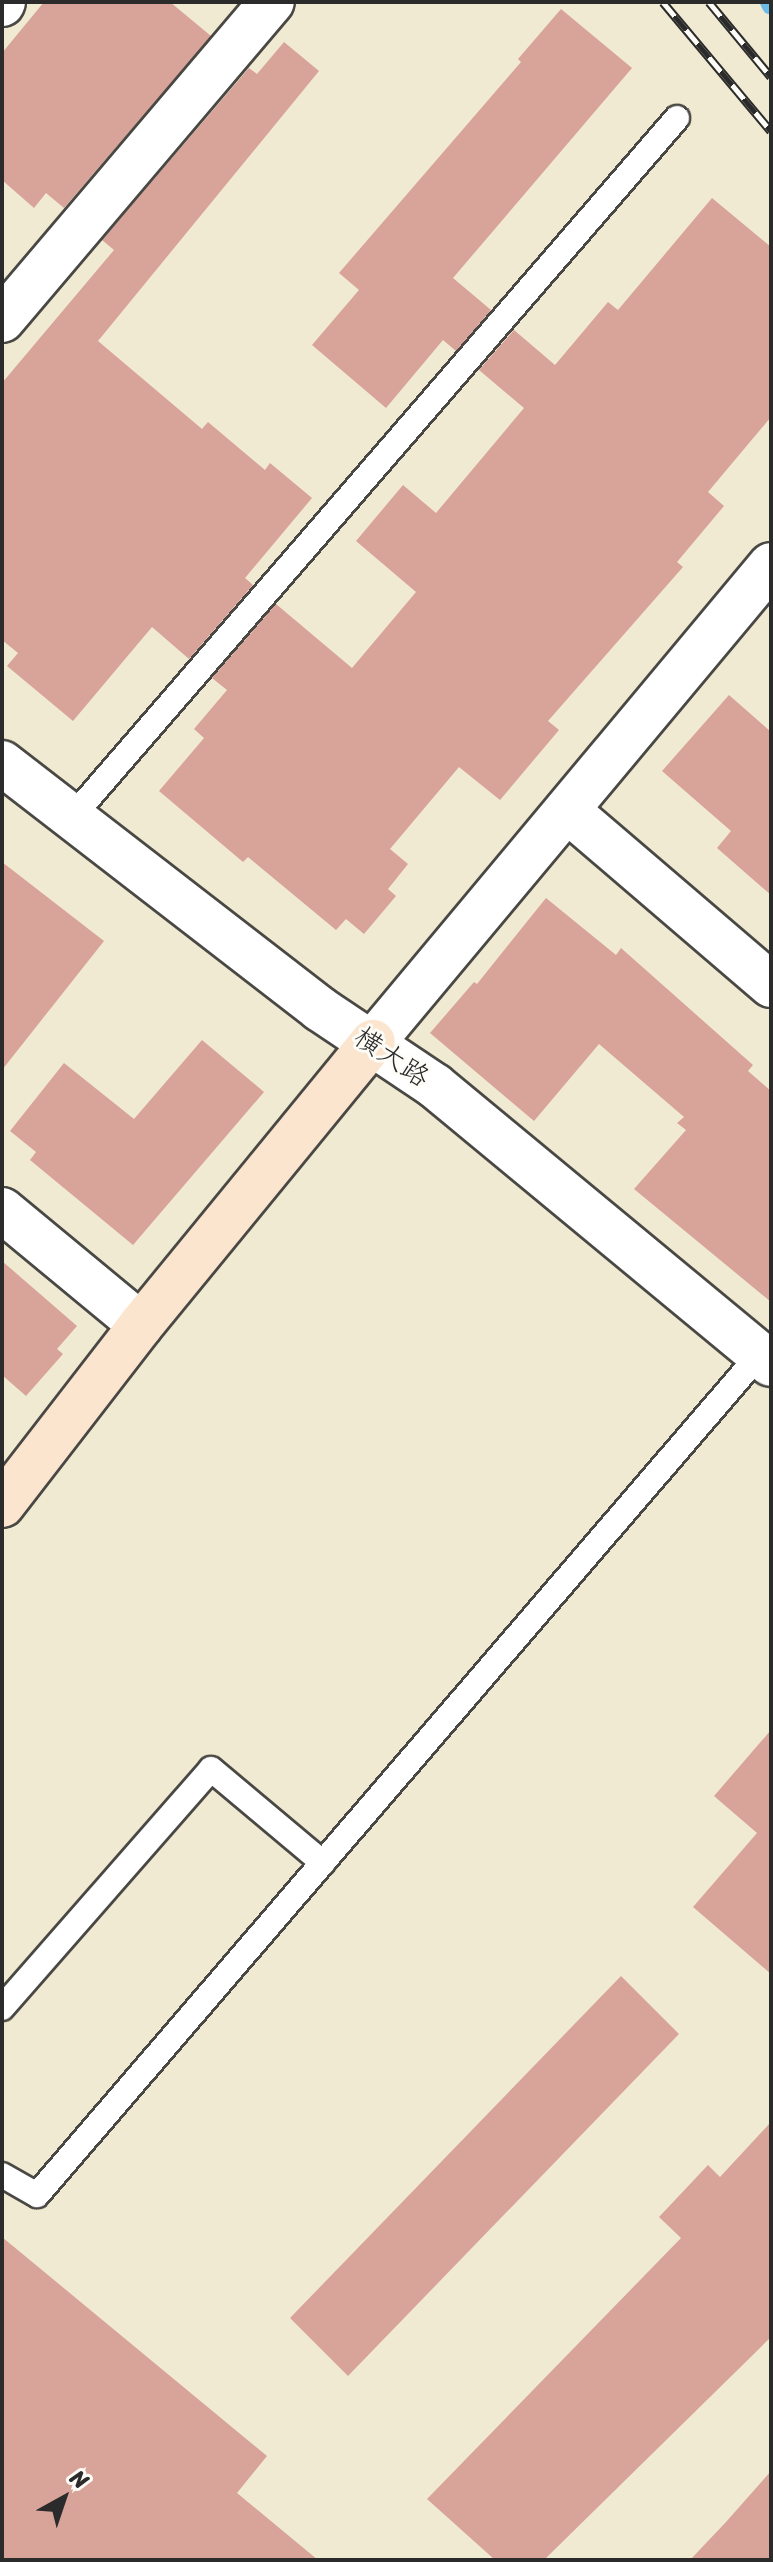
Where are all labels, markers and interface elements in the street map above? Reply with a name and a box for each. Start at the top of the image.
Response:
street label: 横大路 [348,1020,436,1094]
north arrow [24,2458,104,2538]
text: N [61,2459,98,2499]

